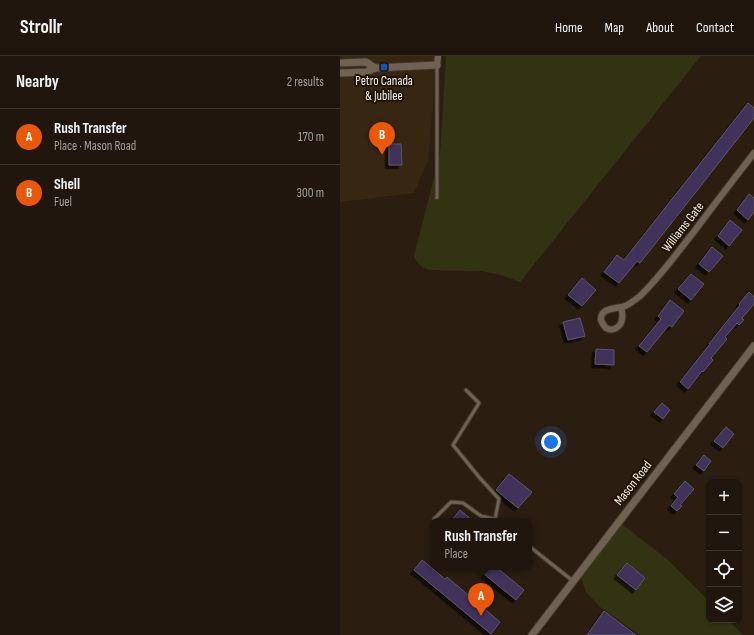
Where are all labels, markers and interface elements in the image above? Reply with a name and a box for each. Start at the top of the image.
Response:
text: Strollr [20,16,62,39]
text: Home [555,19,583,36]
text: Map [605,19,624,36]
text: About [646,19,674,36]
text: Contact [696,19,734,36]
marker: Petro Canada & Jubilee [379,62,389,72]
text: Nearby [16,72,59,92]
place label: Petro Canada & Jubilee [355,73,413,104]
text: 2 results [287,74,324,90]
text: Rush Transfer [54,119,127,138]
pin: B [369,122,395,155]
text: A [26,129,32,145]
text: 170 m [298,129,324,145]
text: Place · Mason Road [54,138,136,154]
text: Shell [54,175,80,194]
text: B [26,185,32,201]
text: 300 m [297,185,324,201]
text: Fuel [54,194,72,210]
street label: Williams Gate [659,199,707,255]
your location [541,432,561,452]
street label: Mason Road [611,458,655,508]
map controls [706,479,742,623]
button: + [706,479,742,515]
button: − [706,515,742,551]
popup [430,518,532,570]
text: Rush Transfer [445,527,517,546]
text: Place [445,546,468,562]
button: locate [706,551,742,587]
pin: A [468,583,494,616]
button: layers [706,587,742,623]

